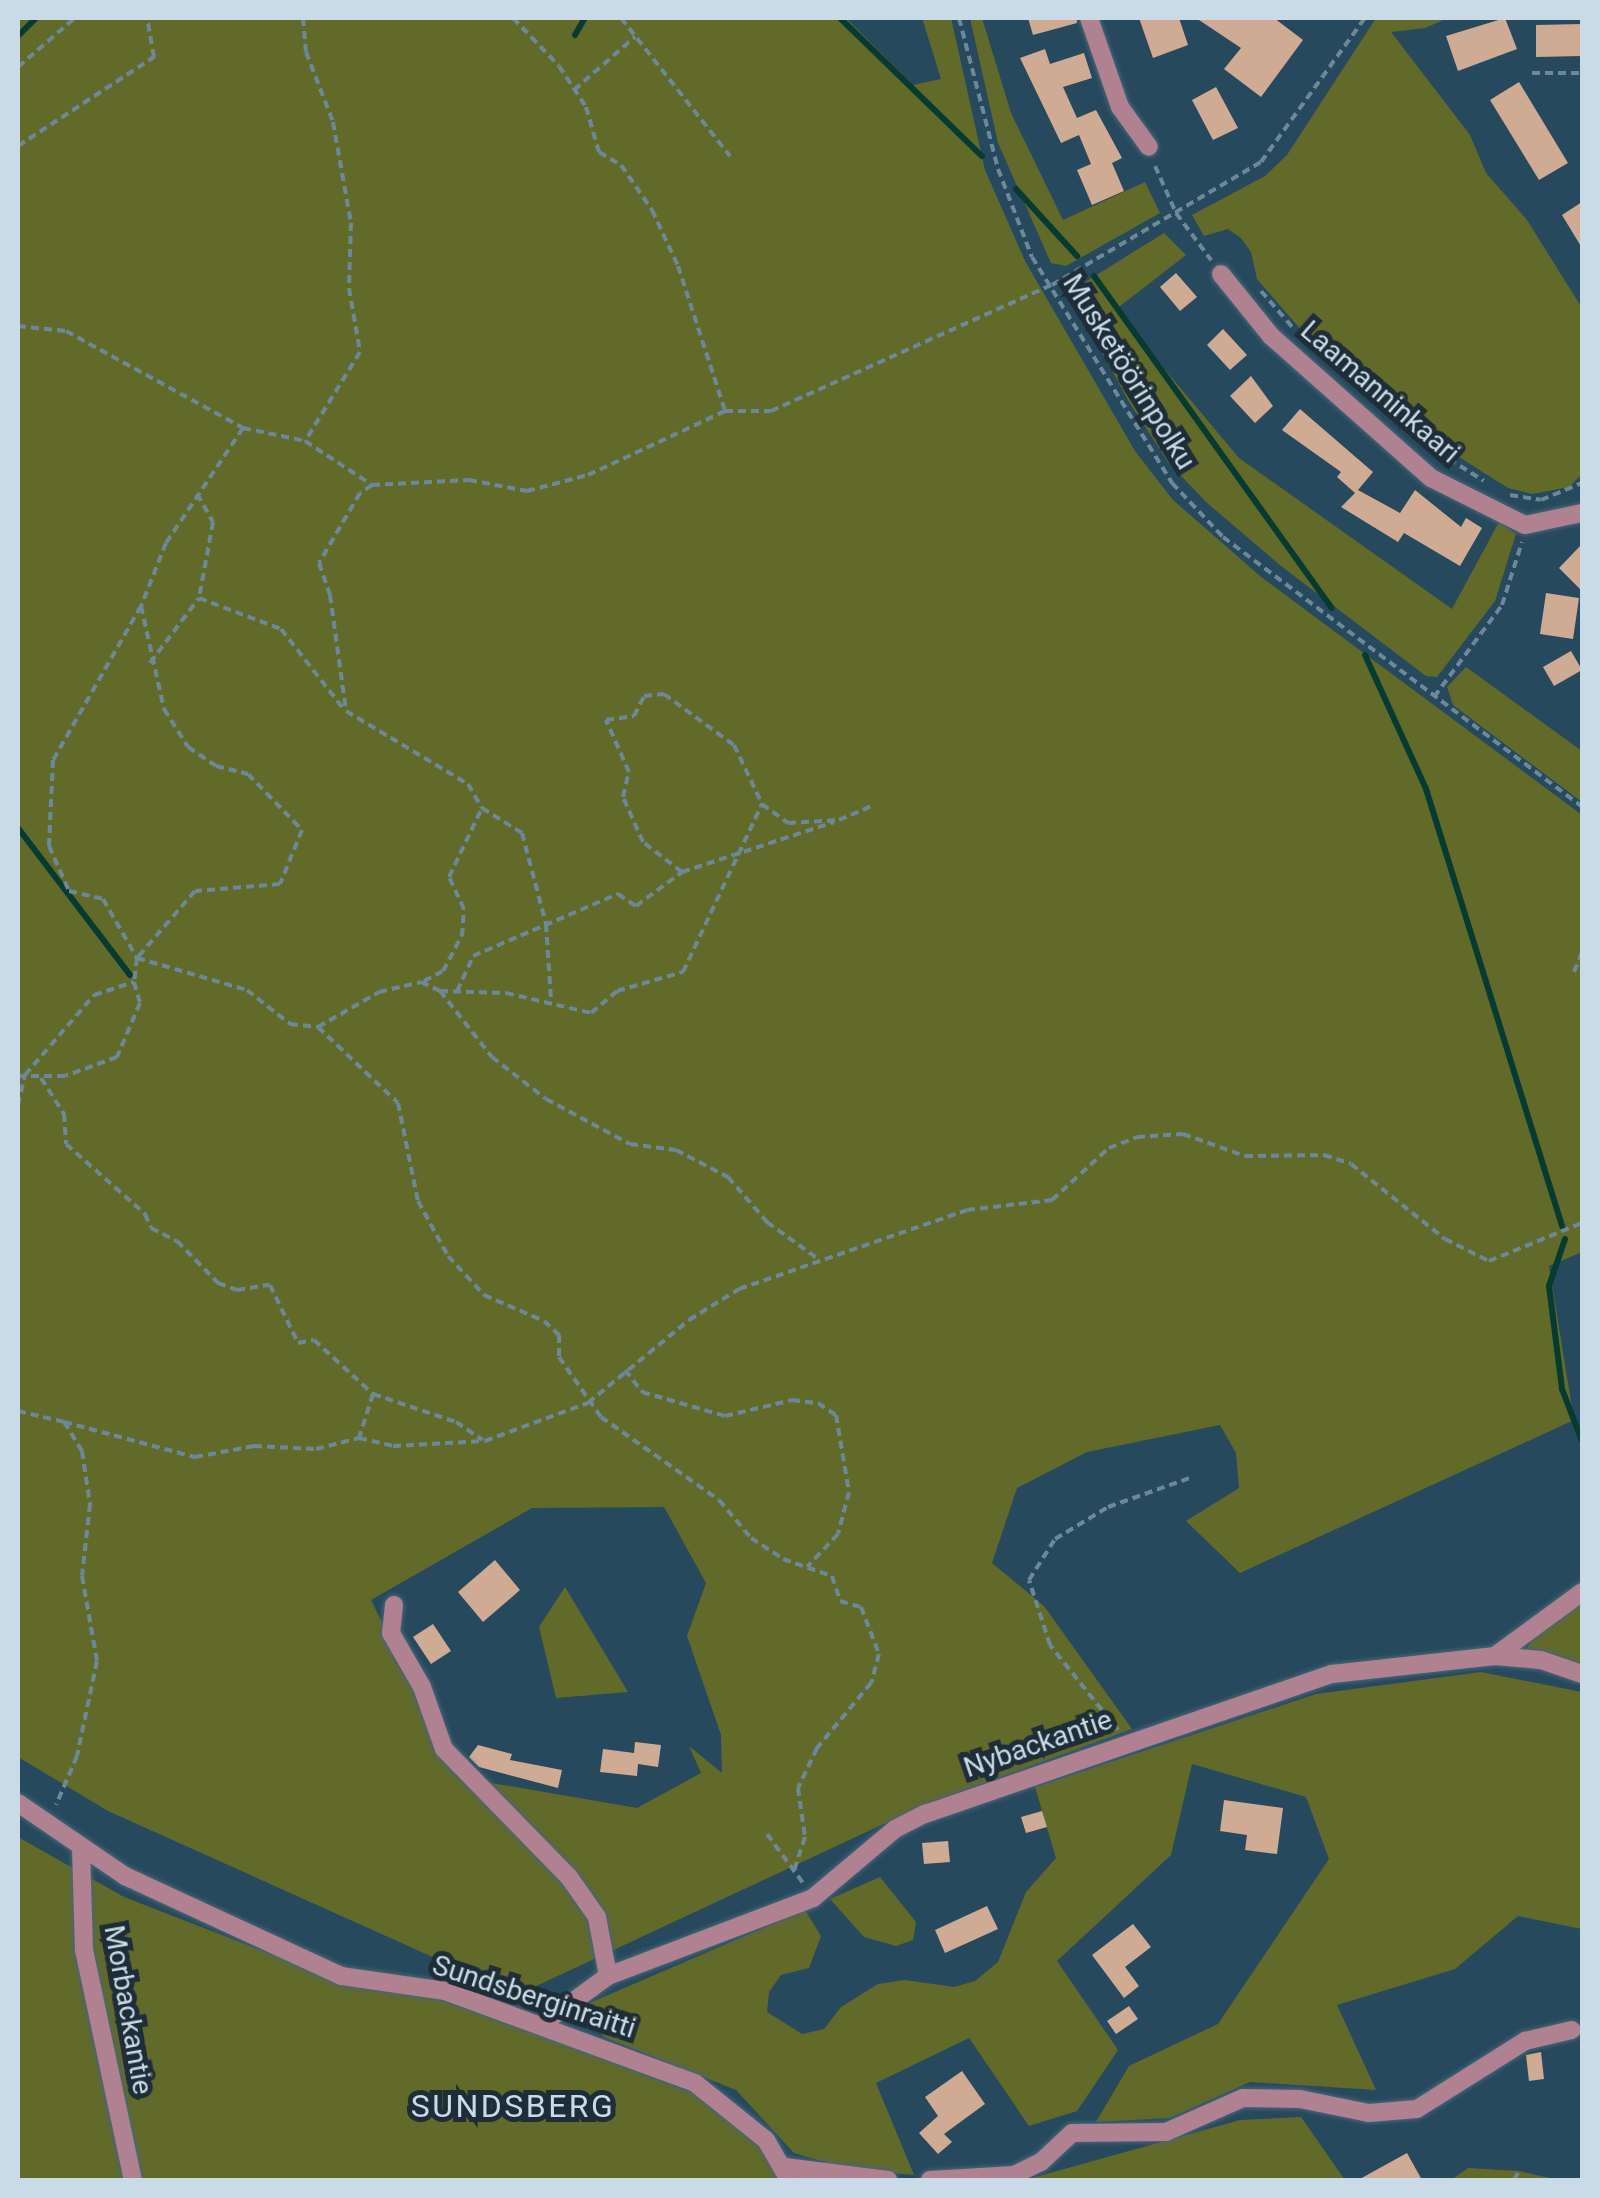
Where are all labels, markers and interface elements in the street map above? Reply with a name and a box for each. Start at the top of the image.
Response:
street label: Musketöörinpolku [1055,268,1203,476]
street label: Laamanninkaari [1294,314,1466,470]
street label: Nybackantie [959,1703,1117,1785]
street label: Morbackantie [97,1923,159,2097]
street label: Sundsberginraitti [428,1948,640,2046]
district label: SUNDSBERG [411,2087,615,2125]

